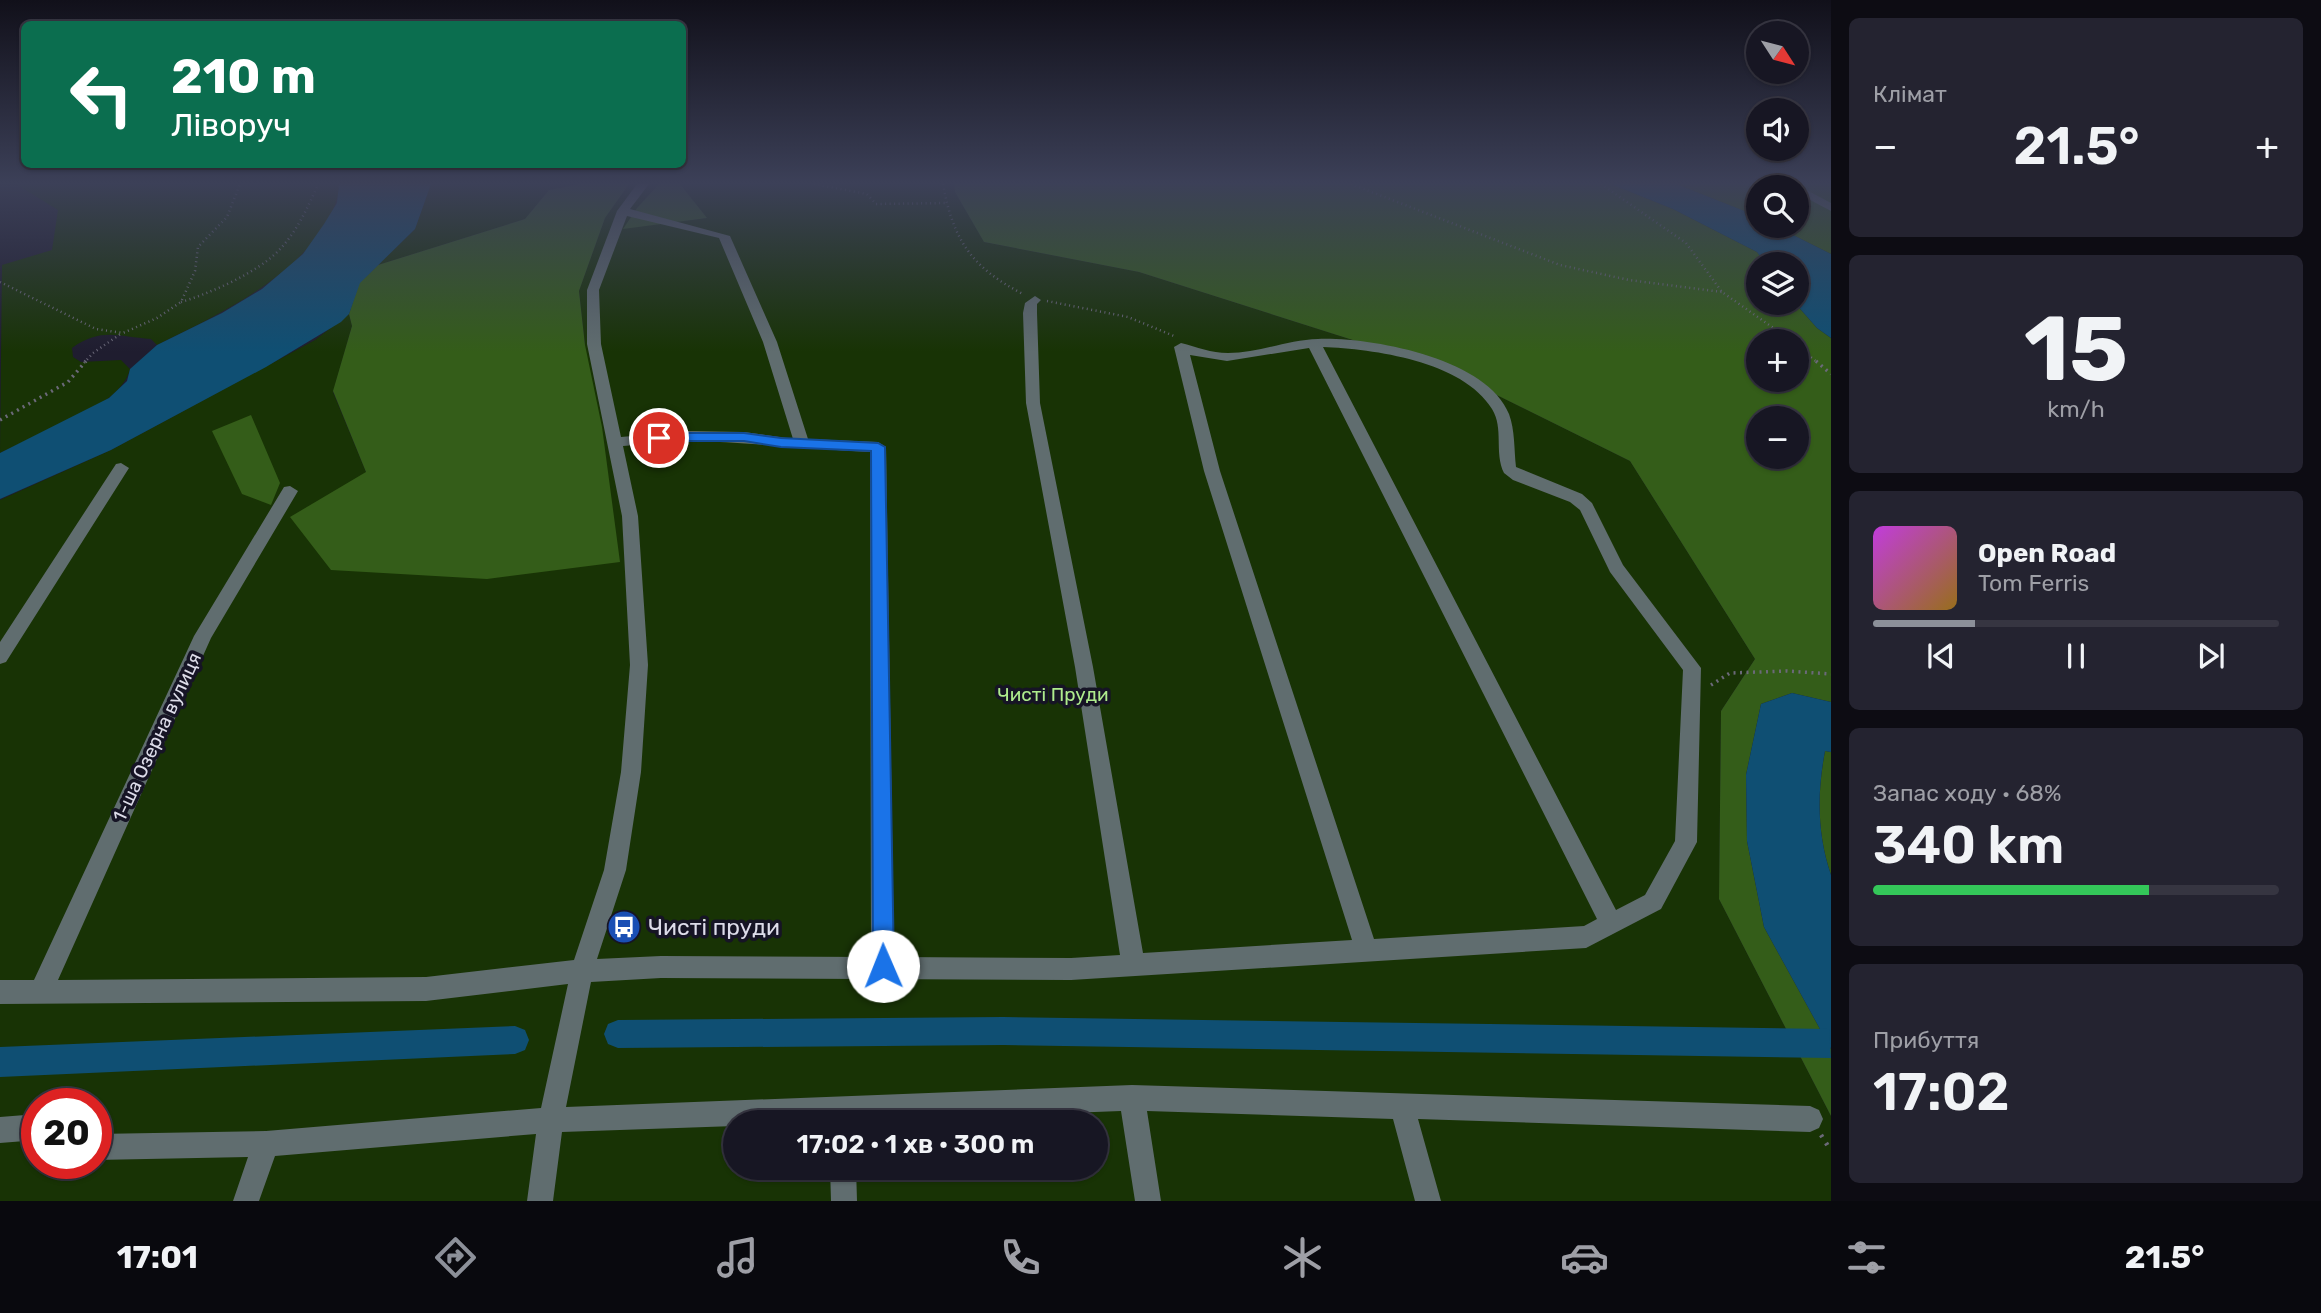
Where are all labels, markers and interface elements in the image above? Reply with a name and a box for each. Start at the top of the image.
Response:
north arrow [1746,21,1810,84]
map controls [1746,21,1809,469]
text: 210 m [171,47,316,105]
icon: left [56,49,147,140]
text: Клімат [1873,80,1947,108]
button: sound [1746,98,1809,161]
text: Ліворуч [171,106,291,144]
text: 21.5° [2013,115,2140,177]
text: − [1873,123,1898,169]
text: + [2255,123,2279,169]
button: search [1746,175,1809,238]
button: layers [1746,252,1809,315]
text: 15 [2024,295,2128,403]
button: + [1746,329,1809,392]
text: km/h [2047,395,2105,423]
button: − [1746,406,1809,469]
pin [629,408,689,468]
icon: arrive [640,419,678,457]
text: Open Road [1978,538,2116,569]
text: Tom Ferris [1978,569,2089,597]
icon: previous [1922,637,1960,675]
icon: pause [2057,637,2095,675]
icon: next [2192,637,2230,675]
street label: 1-ша Озерна вулиця [108,649,206,825]
park label: Чисті Пруди [997,683,1109,706]
text: Запас ходу · 68% [1873,779,2062,807]
text: 340 km [1873,814,2064,876]
bus stop icon: Чисті пруди [605,908,643,946]
place label: Чисті пруди [648,913,780,941]
position arrow [846,929,920,1003]
text: Прибуття [1873,1026,1979,1054]
text: 17:02 [1873,1061,2009,1123]
speed limit sign: 20 [21,1088,112,1179]
text: 17:02 · 1 хв · 300 m [797,1129,1034,1160]
icon: directions [431,1233,480,1282]
icon: music [713,1233,762,1282]
icon: phone [996,1233,1045,1282]
icon: climate [1278,1233,1327,1282]
icon: car [1560,1233,1609,1282]
icon: filters [1842,1233,1891,1282]
text: 17:01 [117,1238,198,1276]
text: 21.5° [2125,1238,2204,1276]

